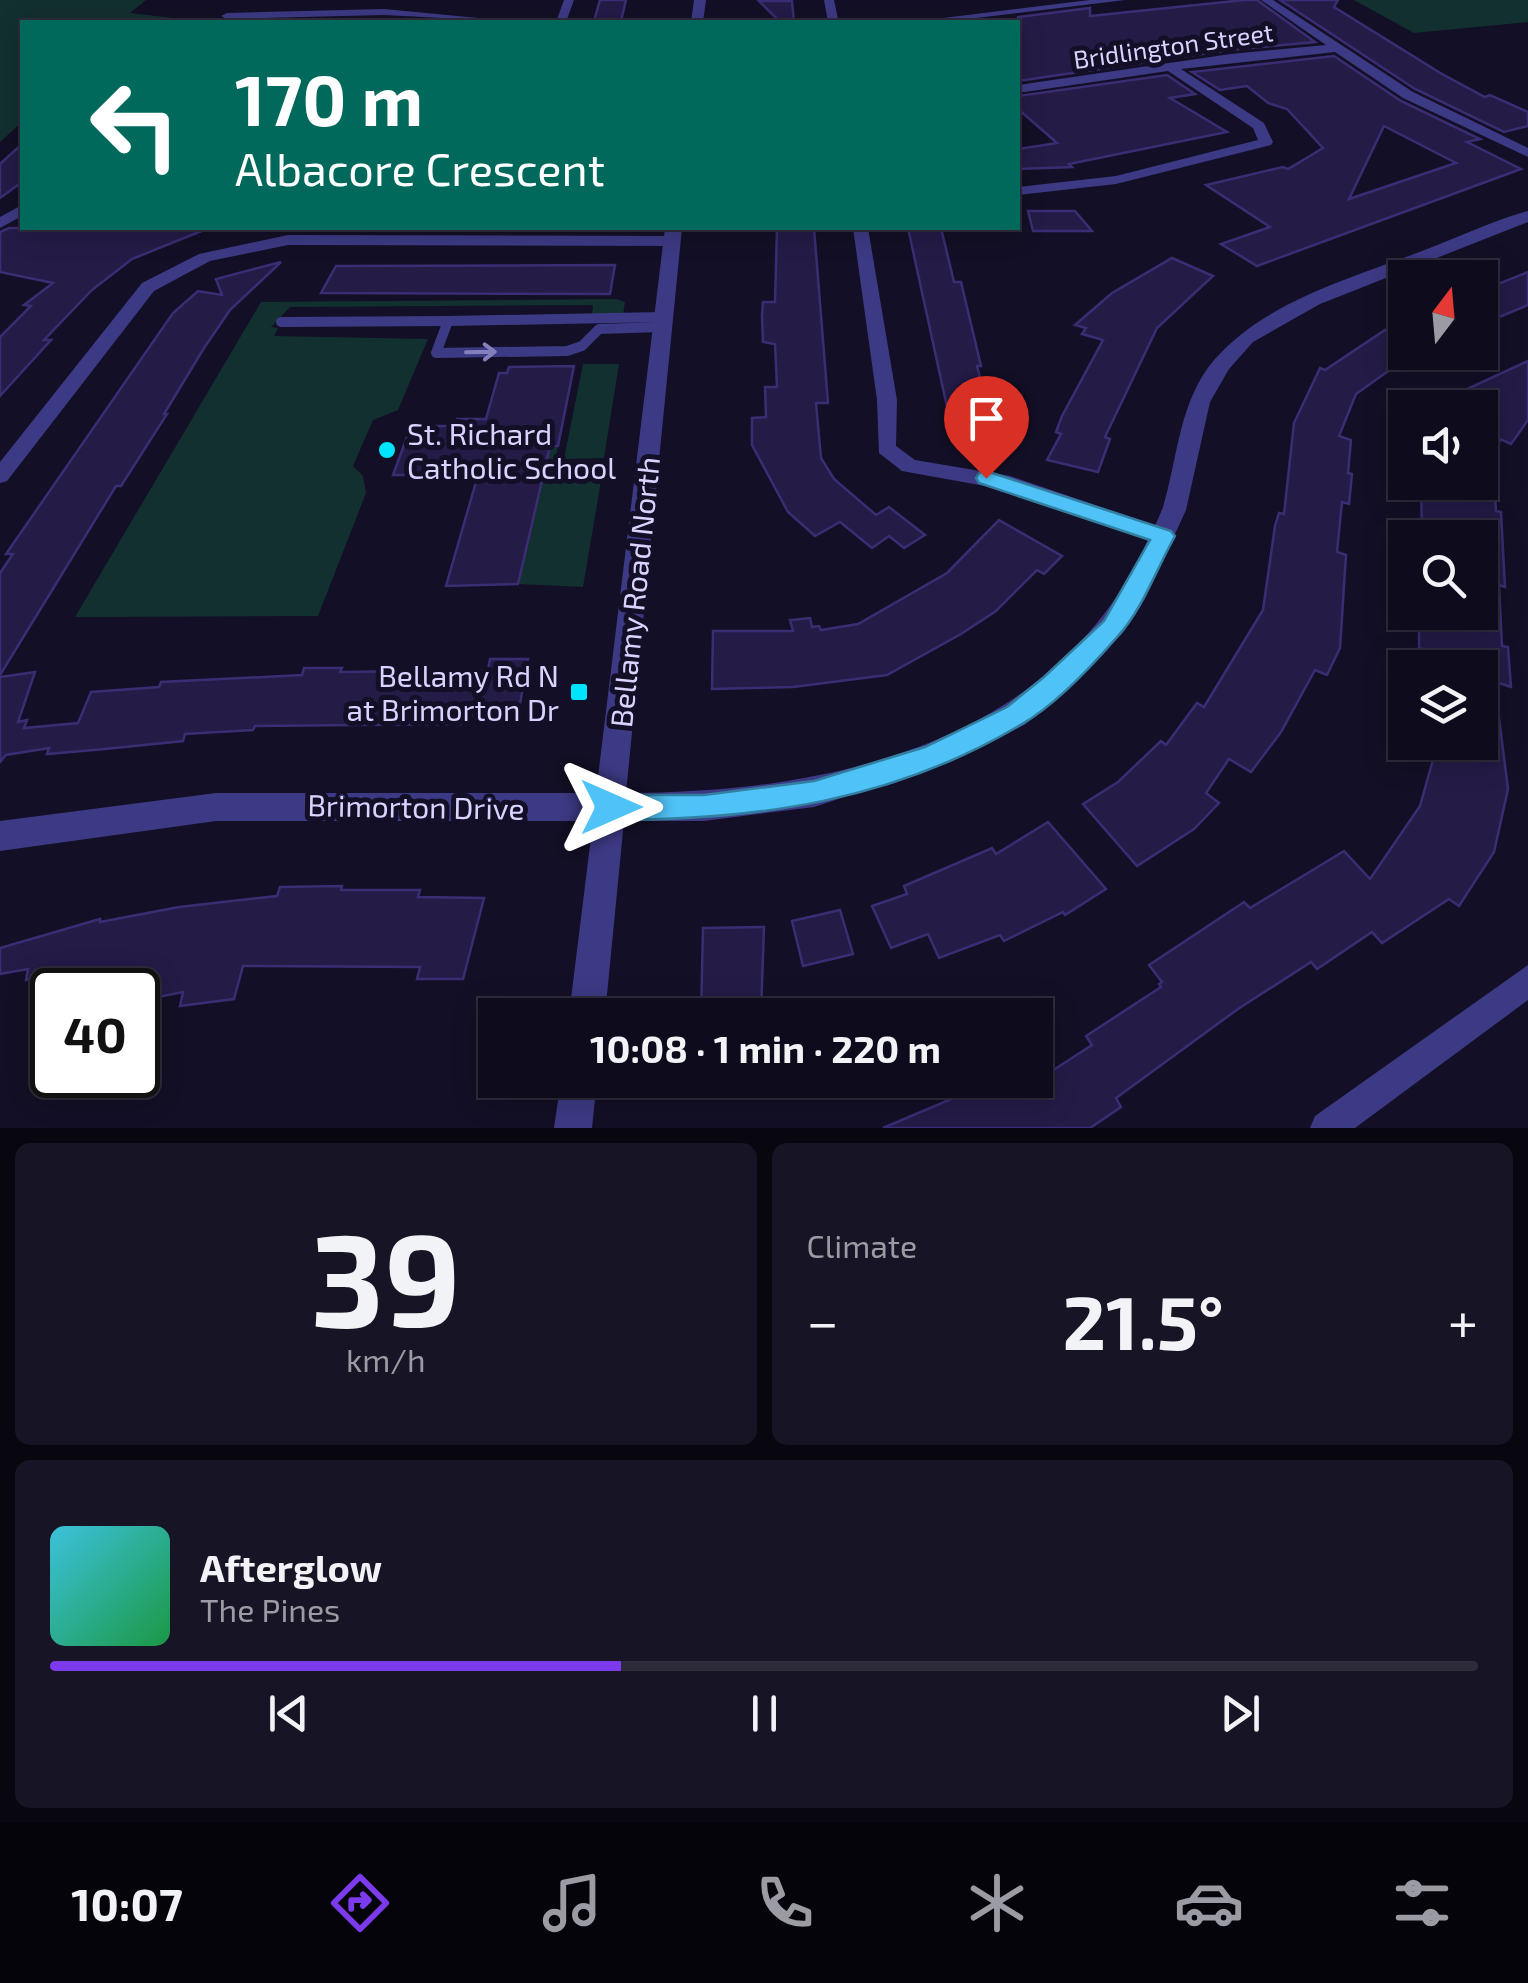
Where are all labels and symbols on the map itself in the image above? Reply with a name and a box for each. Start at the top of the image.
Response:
street label: Bridlington Street [1071,16,1275,74]
north arrow [1388,260,1498,370]
one-way arrow [464,342,497,362]
pin [944,376,1029,479]
place label: St. Richard Catholic School [407,415,616,485]
marker: St. Richard Catholic School [376,439,398,461]
street label: Bellamy Road North [602,455,666,729]
place label: Bellamy Rd N at Brimorton Dr [346,657,559,727]
marker: Bellamy Rd N at Brimorton Dr [568,681,590,703]
position arrow [559,755,663,859]
street label: Brimorton Drive [307,786,525,826]
speed limit sign: 40 [30,968,160,1098]

